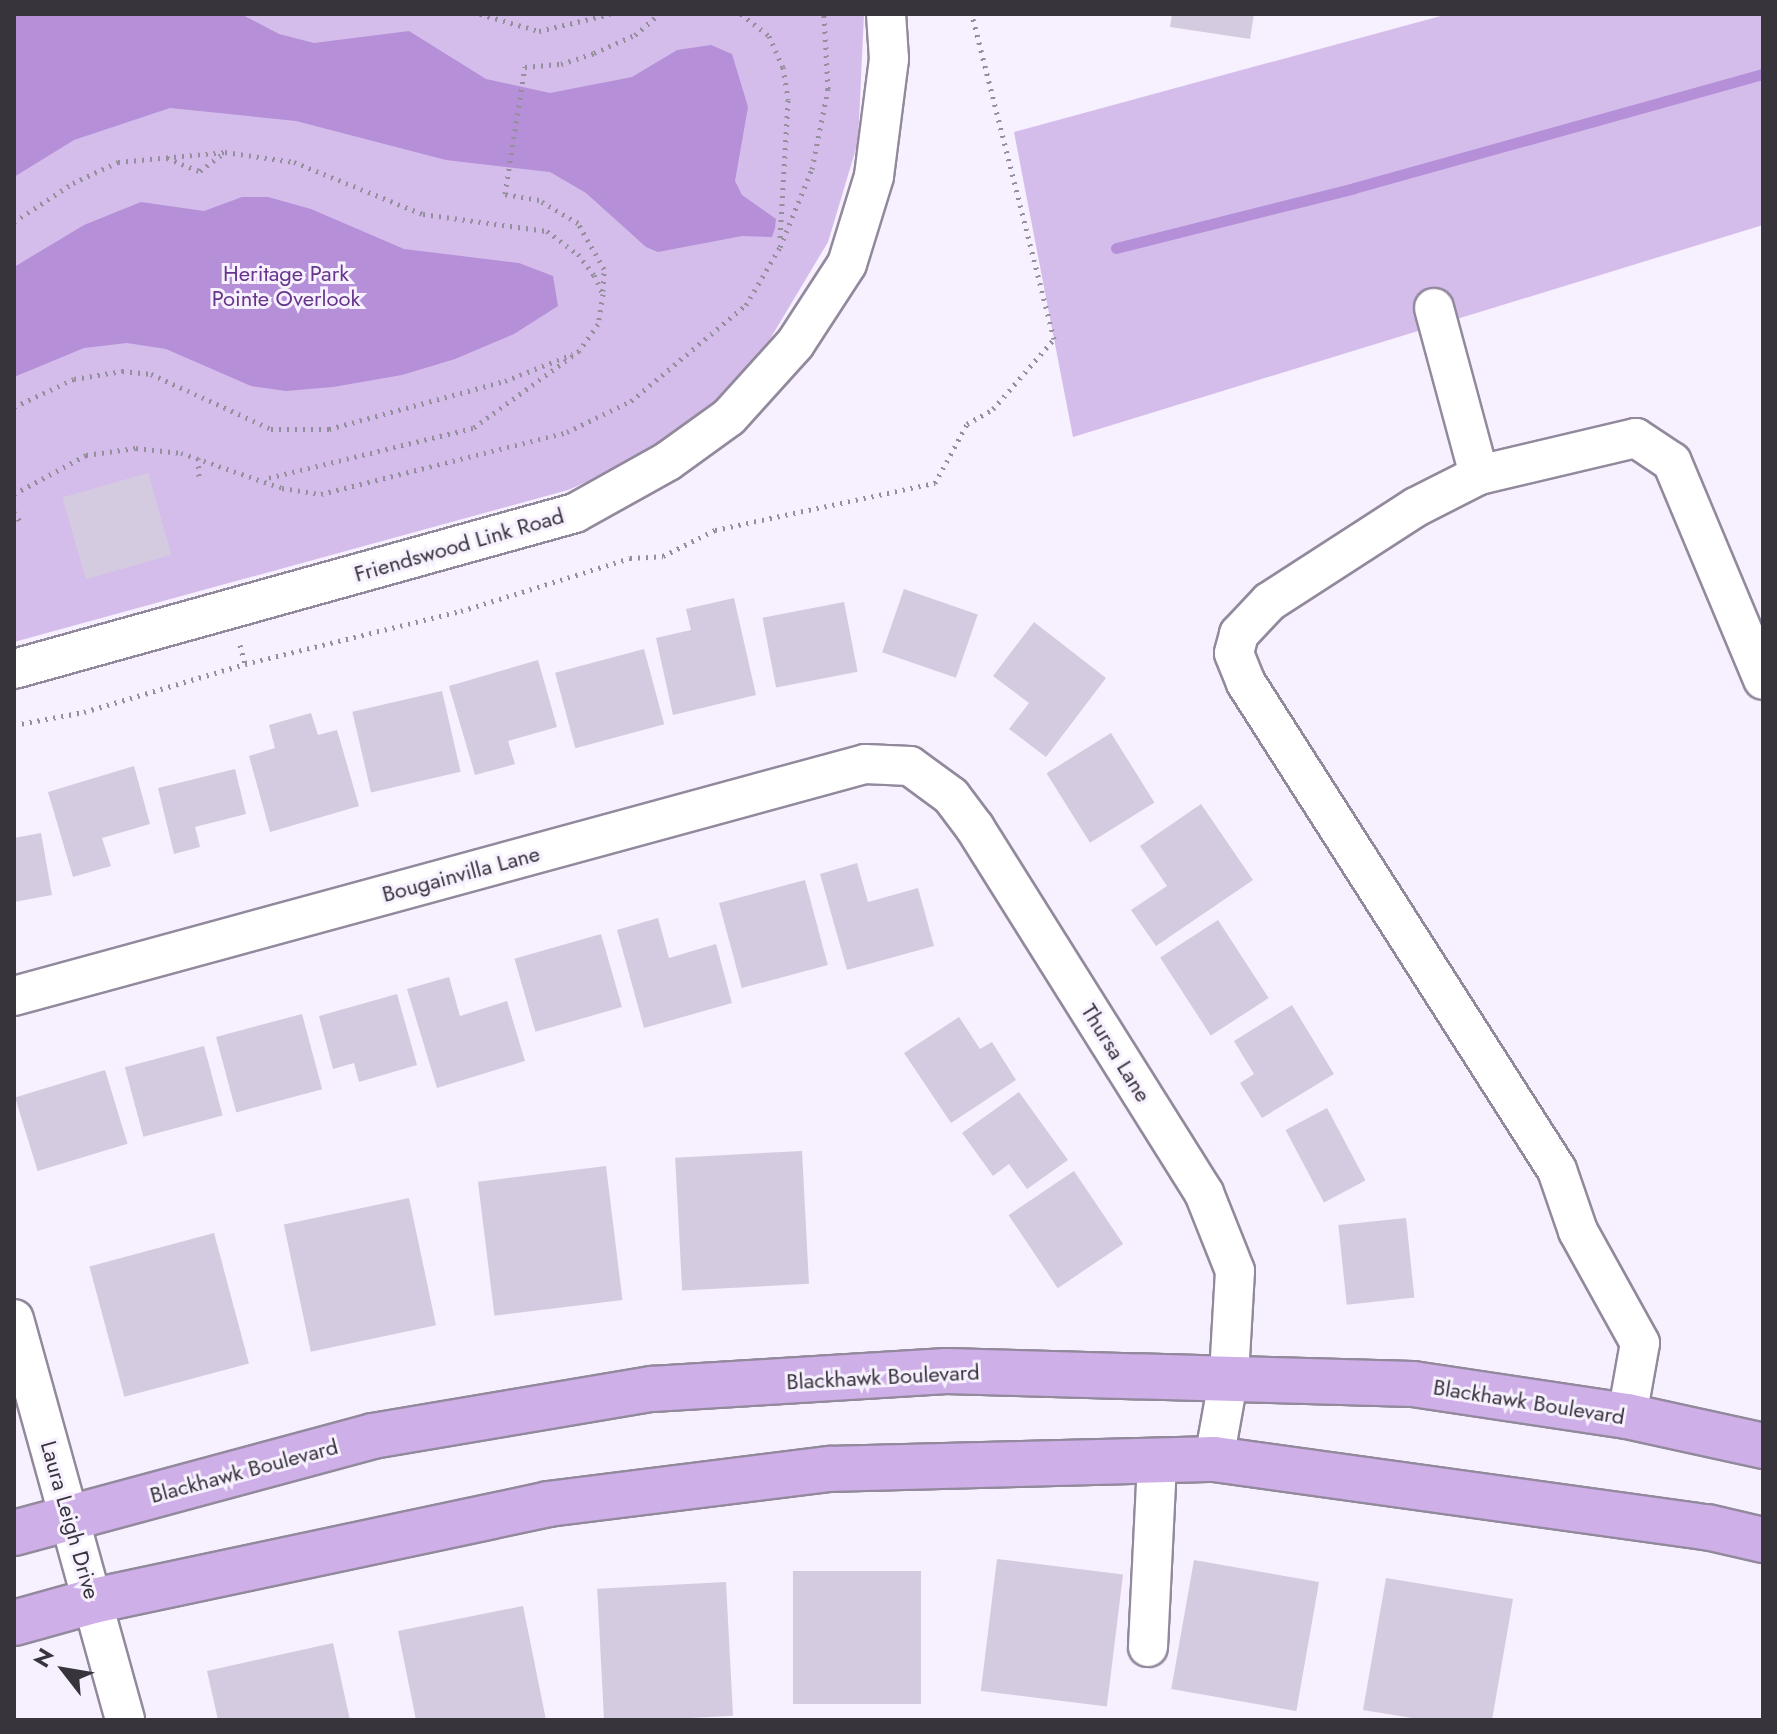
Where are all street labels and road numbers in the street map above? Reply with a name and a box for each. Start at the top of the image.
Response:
street label: Friendswood Link Road [351,502,567,588]
street label: Bougainvilla Lane [379,840,543,908]
street label: Thursa Lane [1076,999,1156,1107]
street label: Blackhawk Boulevard [786,1359,980,1395]
street label: Blackhawk Boulevard [1431,1374,1627,1430]
street label: Blackhawk Boulevard [147,1433,341,1509]
street label: Laura Leigh Drive [35,1438,105,1602]

